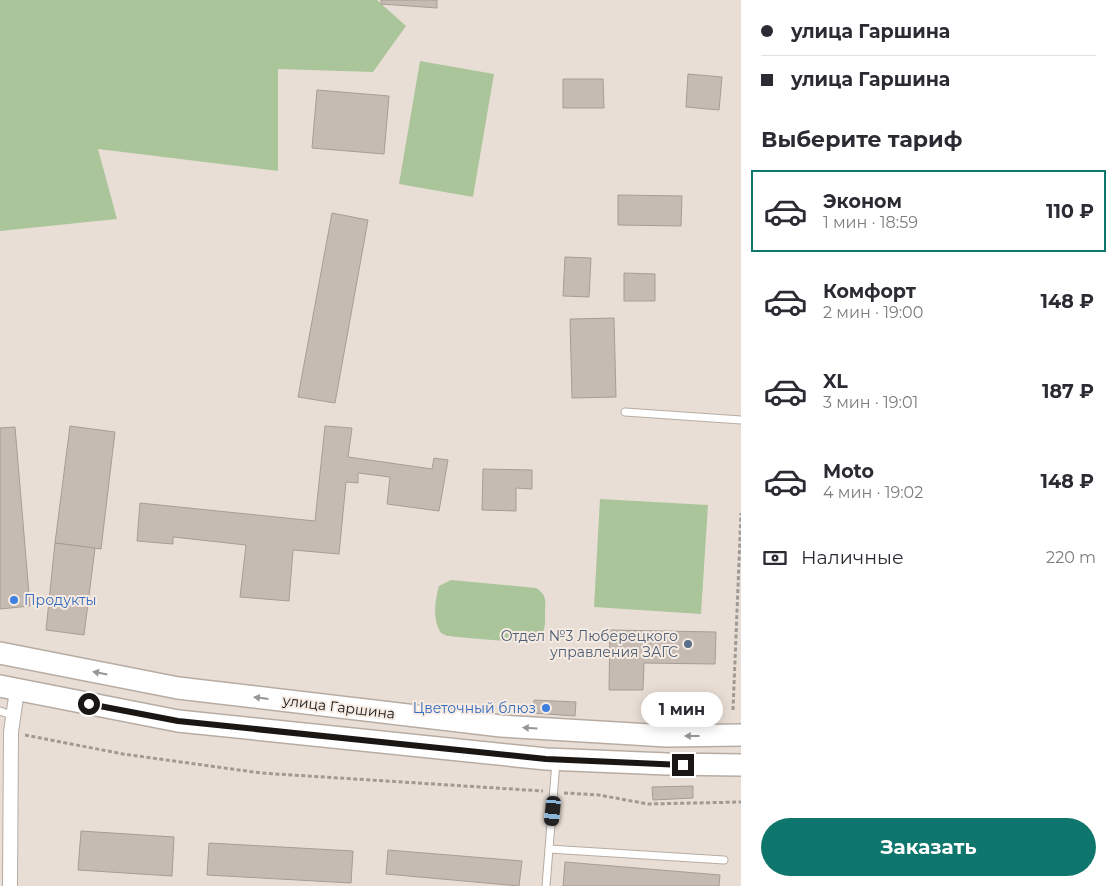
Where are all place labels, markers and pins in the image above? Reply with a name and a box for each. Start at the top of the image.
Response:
place label: Продукты [24,591,97,609]
marker: Продукты [8,594,20,606]
place label: Отдел №3 Люберецкого управления ЗАГС [501,627,678,661]
marker: Отдел №3 Люберецкого управления ЗАГС [682,638,694,650]
place label: Цветочный блюз [413,699,536,717]
marker: Цветочный блюз [540,702,552,714]

